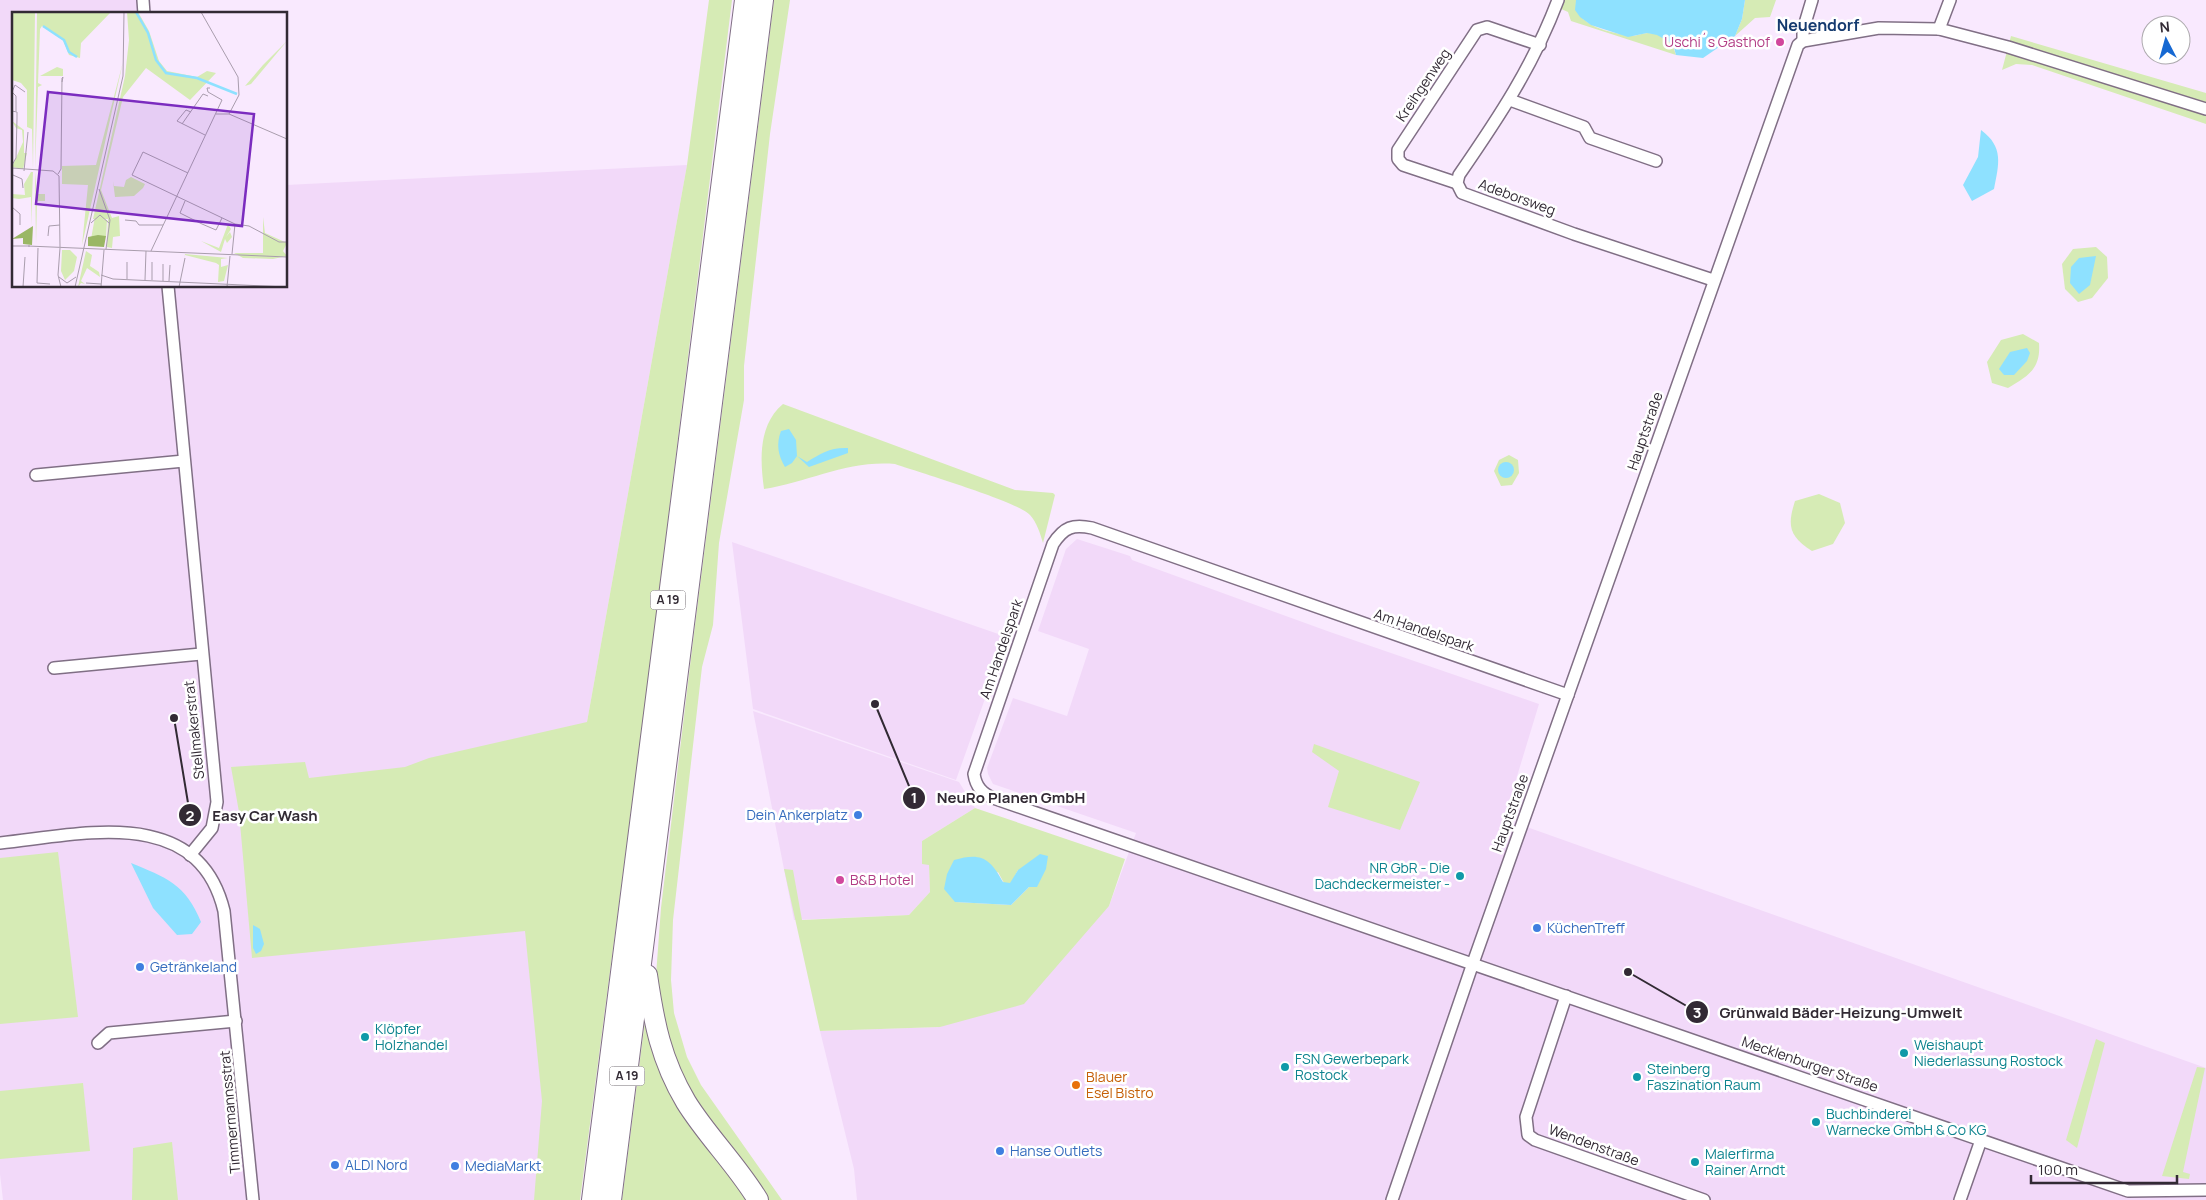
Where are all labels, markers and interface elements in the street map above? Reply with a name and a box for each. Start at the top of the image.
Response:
inset map [12,12,288,288]
district label: Neuendorf [1777,14,1859,36]
north arrow [2141,15,2191,65]
text: N [2159,17,2171,37]
place label: Uschi´s Gasthof [1664,32,1770,51]
marker: Uschi´s Gasthof [1774,36,1786,48]
street label: Kreihgenweg [1391,44,1454,125]
street label: Adeborsweg [1476,174,1558,219]
street label: Hauptstraße [1622,389,1667,473]
road number: A 19 [650,590,686,610]
street label: Am Handelspark [975,595,1027,701]
street label: Am Handelspark [1372,604,1478,656]
street label: Stellmakerstrat [179,679,208,780]
street label: Hauptstraße [1487,771,1532,854]
callout: NeuRo Planen GmbH [901,783,1095,813]
text: 1 [911,787,917,808]
text: NeuRo Planen GmbH [937,787,1085,808]
callout: Easy Car Wash [178,800,328,830]
text: 2 [186,805,195,826]
text: Easy Car Wash [212,805,318,826]
place label: Dein Ankerplatz [746,805,848,824]
marker: Dein Ankerplatz [852,809,864,821]
place label: NR GbR - Die Dachdeckermeister - [1315,858,1450,893]
place label: B&B Hotel [850,870,914,889]
marker: NR GbR - Die Dachdeckermeister - [1454,870,1466,882]
marker: B&B Hotel [834,874,846,886]
place label: KüchenTreff [1547,918,1625,937]
marker: KüchenTreff [1531,922,1543,934]
place label: Getränkeland [150,957,237,976]
marker: Getränkeland [134,961,146,973]
callout: Grünwald Bäder-Heizung-Umwelt [1684,997,1972,1027]
text: 3 [1693,1002,1701,1023]
text: Grünwald Bäder-Heizung-Umwelt [1719,1002,1963,1023]
place label: Klöpfer Holzhandel [375,1019,448,1054]
marker: Klöpfer Holzhandel [359,1031,371,1043]
street label: Mecklenburger Straße [1739,1031,1881,1096]
place label: Weishaupt Niederlassung Rostock [1914,1035,2064,1070]
marker: Weishaupt Niederlassung Rostock [1898,1047,1910,1059]
street label: Timmermannsstrat [215,1049,244,1174]
place label: FSN Gewerbepark Rostock [1295,1049,1410,1084]
place label: Steinberg Faszination Raum [1647,1059,1761,1094]
marker: FSN Gewerbepark Rostock [1279,1061,1291,1073]
road number: A 19 [610,1066,644,1086]
place label: Blauer Esel Bistro [1086,1067,1154,1102]
marker: Steinberg Faszination Raum [1631,1071,1643,1083]
marker: Blauer Esel Bistro [1070,1079,1082,1091]
place label: Buchbinderei Warnecke GmbH & Co KG [1826,1104,1987,1139]
marker: Buchbinderei Warnecke GmbH & Co KG [1810,1116,1822,1128]
street label: Wendenstraße [1546,1119,1642,1170]
place label: Hanse Outlets [1010,1141,1102,1160]
place label: Malerfirma Rainer Arndt [1705,1144,1786,1179]
marker: Hanse Outlets [994,1145,1006,1157]
scale bar [2031,1152,2177,1184]
place label: ALDI Nord [345,1155,408,1174]
place label: MediaMarkt [465,1156,542,1175]
marker: Malerfirma Rainer Arndt [1689,1156,1701,1168]
marker: ALDI Nord [329,1159,341,1171]
text: 100 m [2038,1159,2078,1180]
marker: MediaMarkt [449,1160,461,1172]

